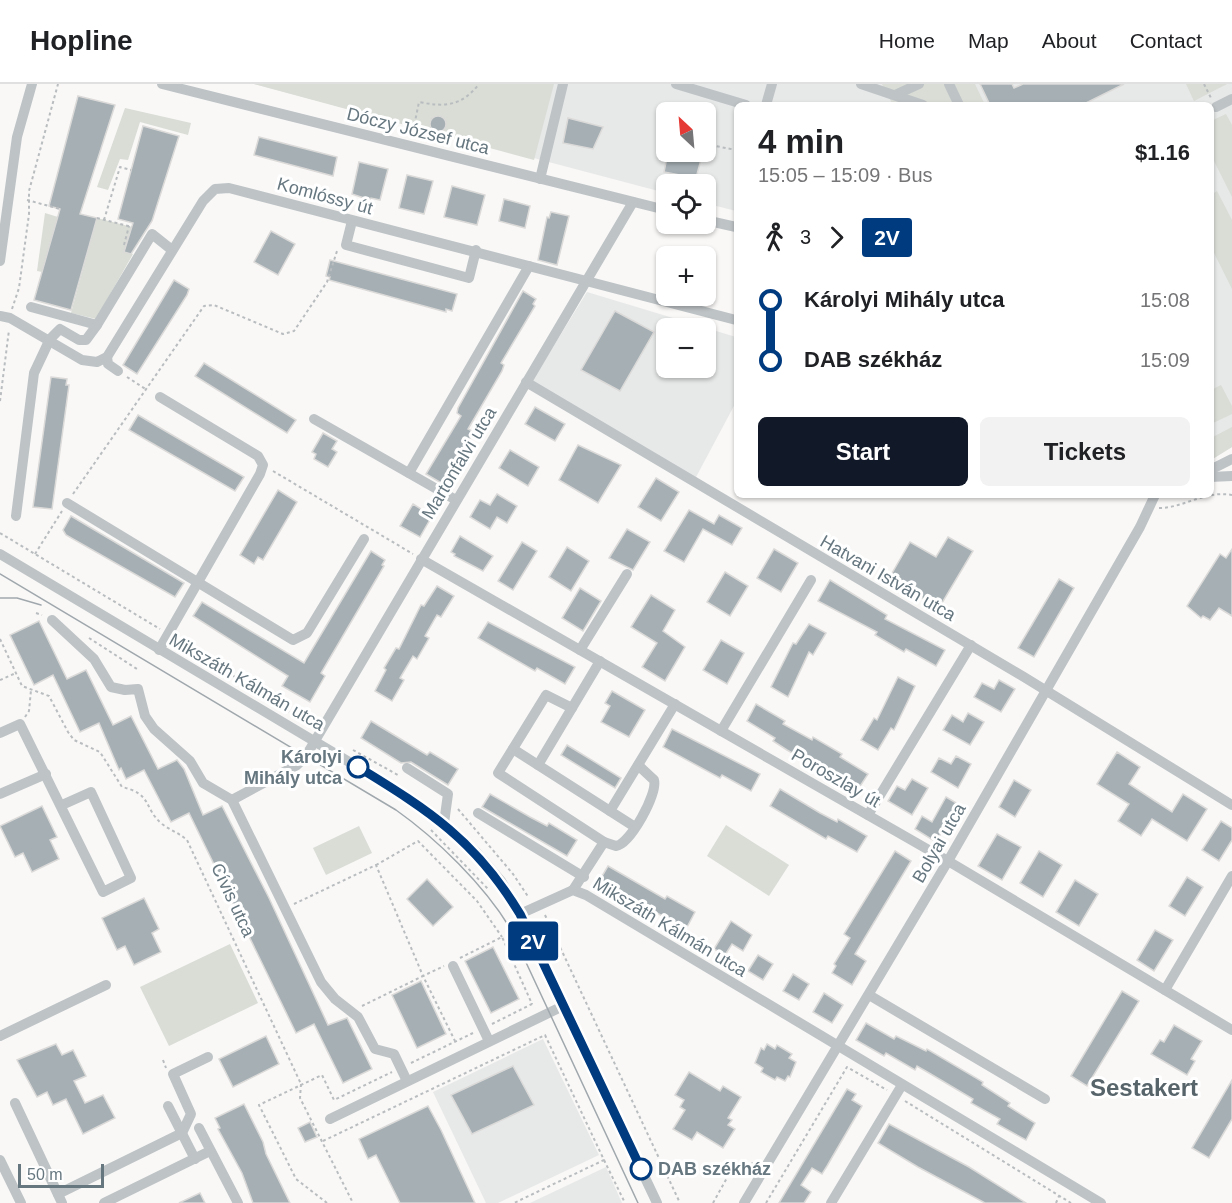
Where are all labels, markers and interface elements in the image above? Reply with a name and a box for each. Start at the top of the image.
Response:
text: Hopline [30,25,133,56]
text: Home [879,29,935,52]
text: Map [968,29,1009,52]
text: About [1042,29,1097,52]
text: Contact [1130,29,1202,52]
north arrow [656,102,716,162]
map controls [656,102,716,378]
street label: Dóczy József utca [345,104,492,159]
text: 4 min [758,123,844,160]
text: $1.16 [1135,140,1190,165]
text: 15:05 – 15:09 · Bus [758,164,933,186]
street label: Komlóssy út [275,174,375,218]
button: locate [656,174,716,234]
icon: walk [758,221,791,254]
icon: forward [820,221,853,254]
text: 3 [800,226,811,248]
text: 2V [874,226,900,249]
button: + [656,246,716,306]
text: Károlyi Mihály utca [804,287,1005,312]
text: 15:08 [1140,289,1190,311]
button: − [656,318,716,378]
text: DAB székház [804,347,942,372]
text: 15:09 [1140,349,1190,371]
street label: Martonfalvi utca [418,403,501,523]
button: Start [758,417,968,486]
button: Tickets [980,417,1190,486]
street label: Hatvani István utca [817,531,960,625]
street label: Mikszáth Kálmán utca [166,629,329,735]
street label: Poroszlay út [788,745,884,811]
place label: Károlyi Mihály utca [244,747,343,788]
marker: Károlyi Mihály utca [347,756,369,778]
street label: Bolyai utca [908,799,970,886]
street label: Cívis utca [207,860,259,941]
street label: Mikszáth Kálmán utca [589,873,751,981]
line badge: 2V [506,922,560,960]
text: 2V [520,930,546,953]
district label: Sestakert [1090,1074,1198,1101]
marker: DAB székház [630,1158,652,1180]
place label: DAB székház [658,1159,771,1179]
scale bar [18,1161,104,1188]
text: 50 m [27,1166,63,1183]

